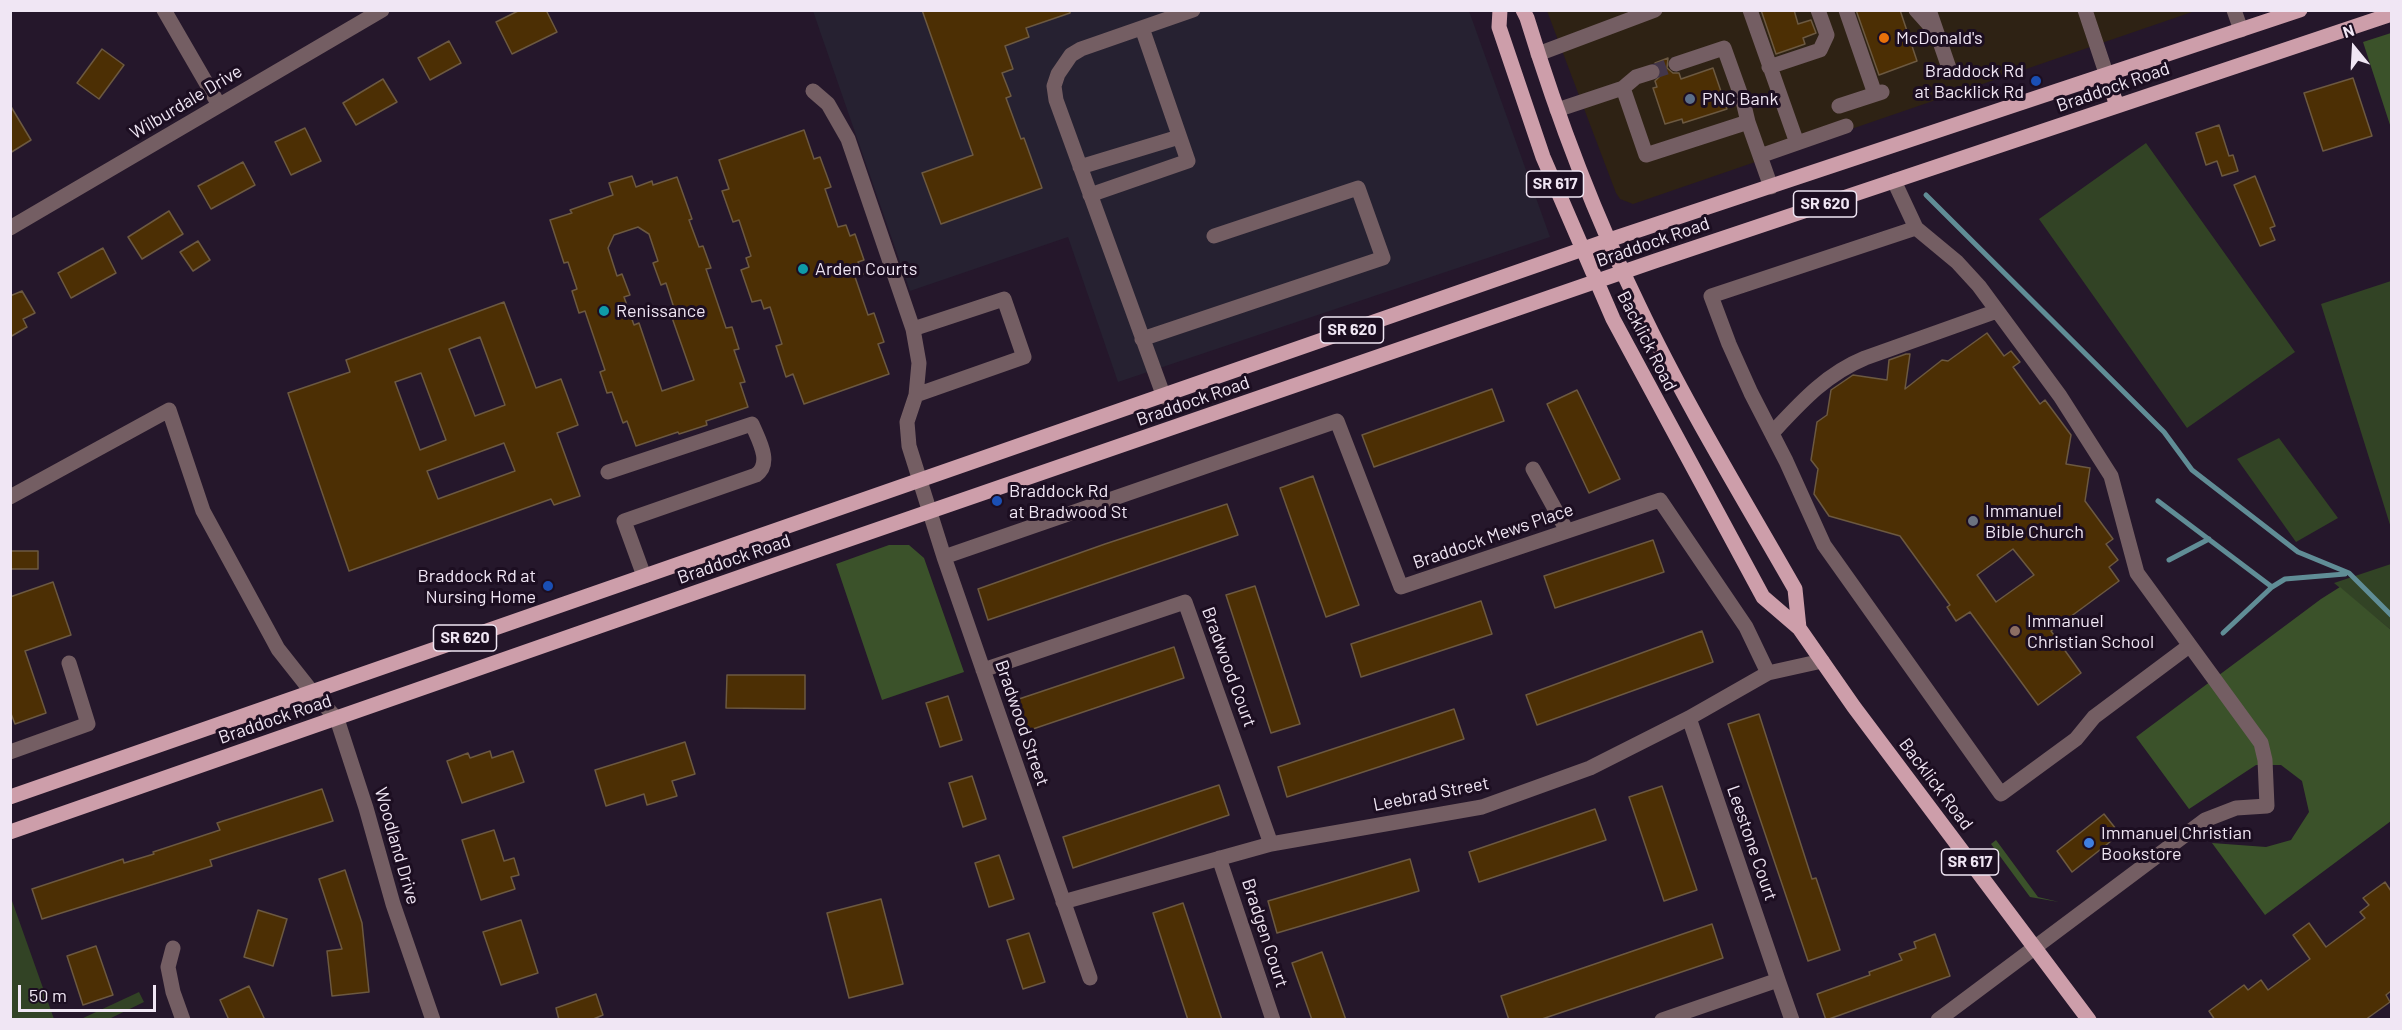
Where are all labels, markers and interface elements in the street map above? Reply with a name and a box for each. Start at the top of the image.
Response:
north arrow [2324,18,2384,78]
text: N [2340,20,2356,41]
place label: McDonald's [1896,27,1983,49]
marker: McDonald's [1877,31,1891,45]
street label: Braddock Road [2054,58,2172,116]
street label: Wilburdale Drive [126,60,246,144]
place label: Braddock Rd at Backlick Rd [1914,60,2024,103]
marker: Braddock Rd at Backlick Rd [2029,74,2043,88]
place label: PNC Bank [1702,88,1778,110]
marker: PNC Bank [1683,92,1697,106]
road number: SR 617 [1526,171,1584,197]
road number: SR 620 [1794,191,1856,217]
street label: Braddock Road [1594,213,1712,271]
place label: Arden Courts [815,258,917,280]
marker: Arden Courts [796,262,810,276]
street label: Backlick Road [1613,287,1681,395]
place label: Renissance [616,300,706,322]
marker: Renissance [597,304,611,318]
road number: SR 620 [1320,317,1384,343]
street label: Braddock Road [1134,372,1252,430]
place label: Braddock Rd at Bradwood St [1009,480,1128,522]
marker: Braddock Rd at Bradwood St [990,494,1004,508]
street label: Braddock Mews Place [1410,498,1576,574]
place label: Immanuel Bible Church [1985,500,2084,542]
marker: Immanuel Bible Church [1966,514,1980,528]
street label: Braddock Road [675,530,793,588]
place label: Braddock Rd at Nursing Home [417,565,536,608]
marker: Braddock Rd at Nursing Home [541,579,555,593]
street label: Bradwood Court [1197,604,1261,730]
place label: Immanuel Christian School [2027,610,2154,652]
marker: Immanuel Christian School [2008,624,2022,638]
road number: SR 620 [434,625,496,651]
street label: Bradwood Street [990,657,1054,789]
street label: Braddock Road [216,690,334,748]
street label: Backlick Road [1894,734,1978,834]
street label: Leebrad Street [1371,772,1491,816]
street label: Leestone Court [1722,783,1782,903]
street label: Woodland Drive [370,785,424,907]
place label: Immanuel Christian Bookstore [2101,822,2252,864]
marker: Immanuel Christian Bookstore [2082,836,2096,850]
road number: SR 617 [1942,849,1998,875]
street label: Bradgen Court [1237,876,1293,990]
scale bar [21,973,159,1011]
text: 50 m [29,984,67,1006]

